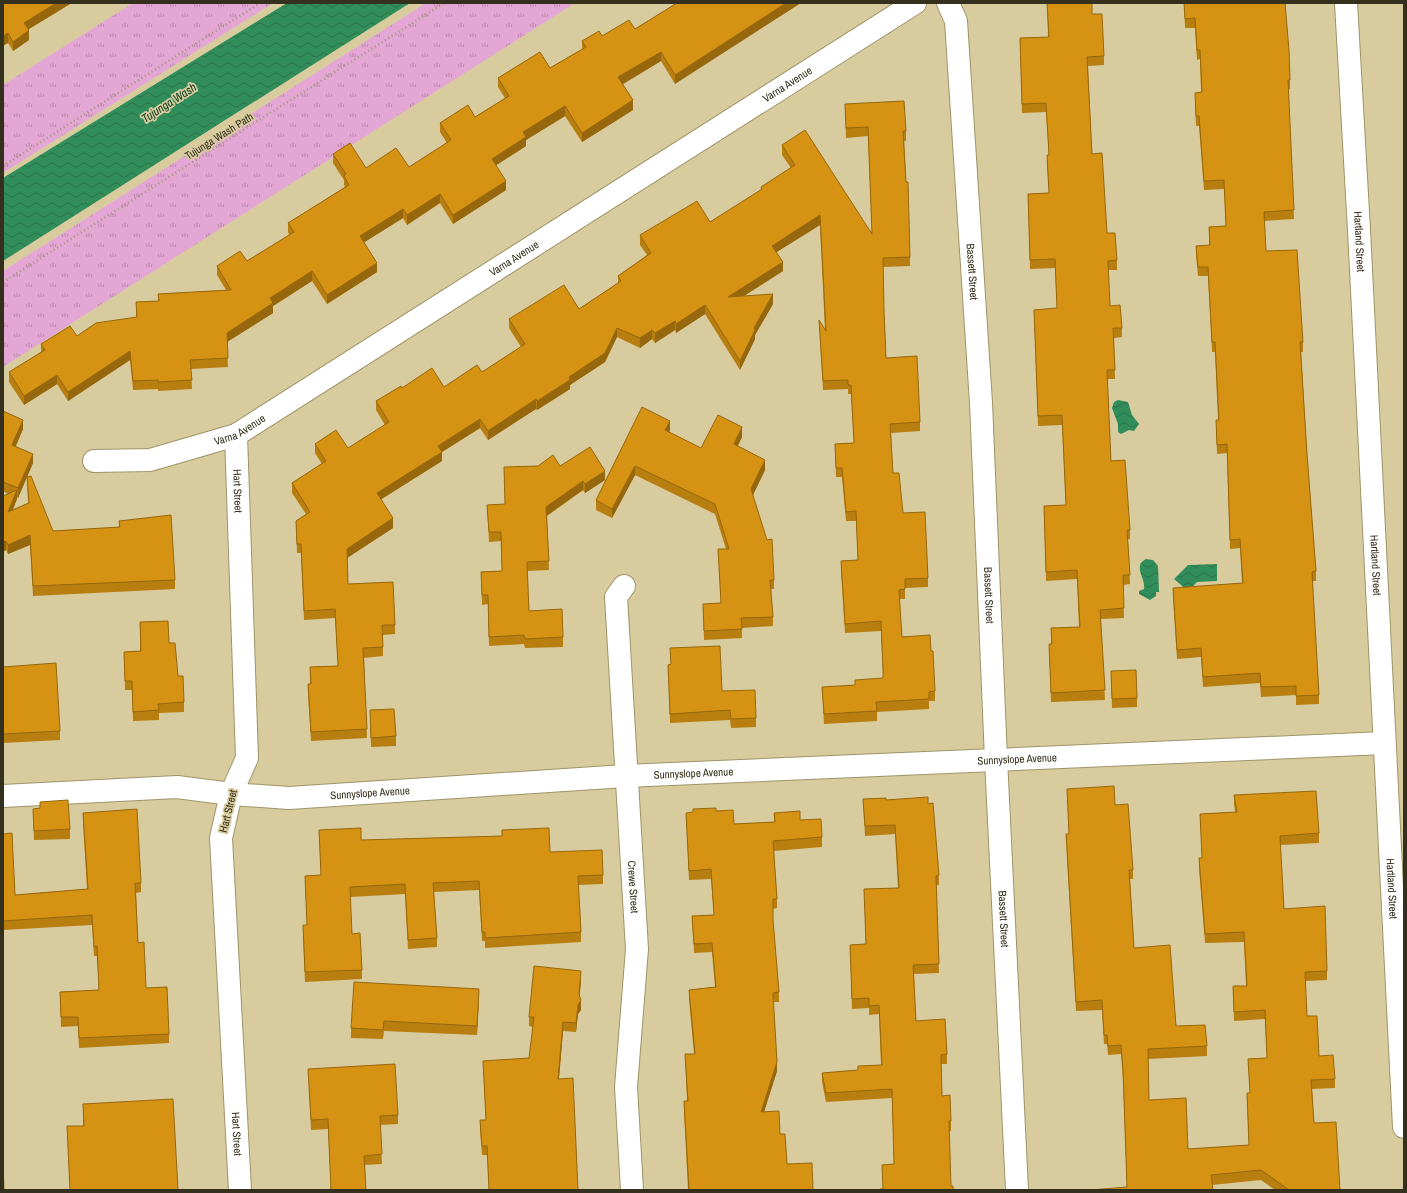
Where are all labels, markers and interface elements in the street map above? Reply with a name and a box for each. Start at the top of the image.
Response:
street label: Varna Avenue [760,63,815,105]
water label: Tujunga Wash [138,79,200,127]
street label: Tujunga Wash Path [182,109,256,163]
street label: Hartland Street [1351,211,1368,273]
street label: Varna Avenue [487,237,541,279]
street label: Bassett Street [964,243,981,301]
street label: Varna Avenue [212,411,268,448]
street label: Hart Street [230,469,246,514]
street label: Hartland Street [1367,534,1384,596]
street label: Bassett Street [981,567,997,624]
street label: Sunnyslope Avenue [977,750,1057,768]
street label: Sunnyslope Avenue [653,764,734,782]
street label: Sunnyslope Avenue [330,783,410,802]
street label: Hart Street [216,788,240,834]
street label: Hartland Street [1384,858,1401,920]
street label: Crewe Street [625,860,642,914]
street label: Bassett Street [995,890,1012,948]
street label: Hart Street [229,1112,245,1157]

